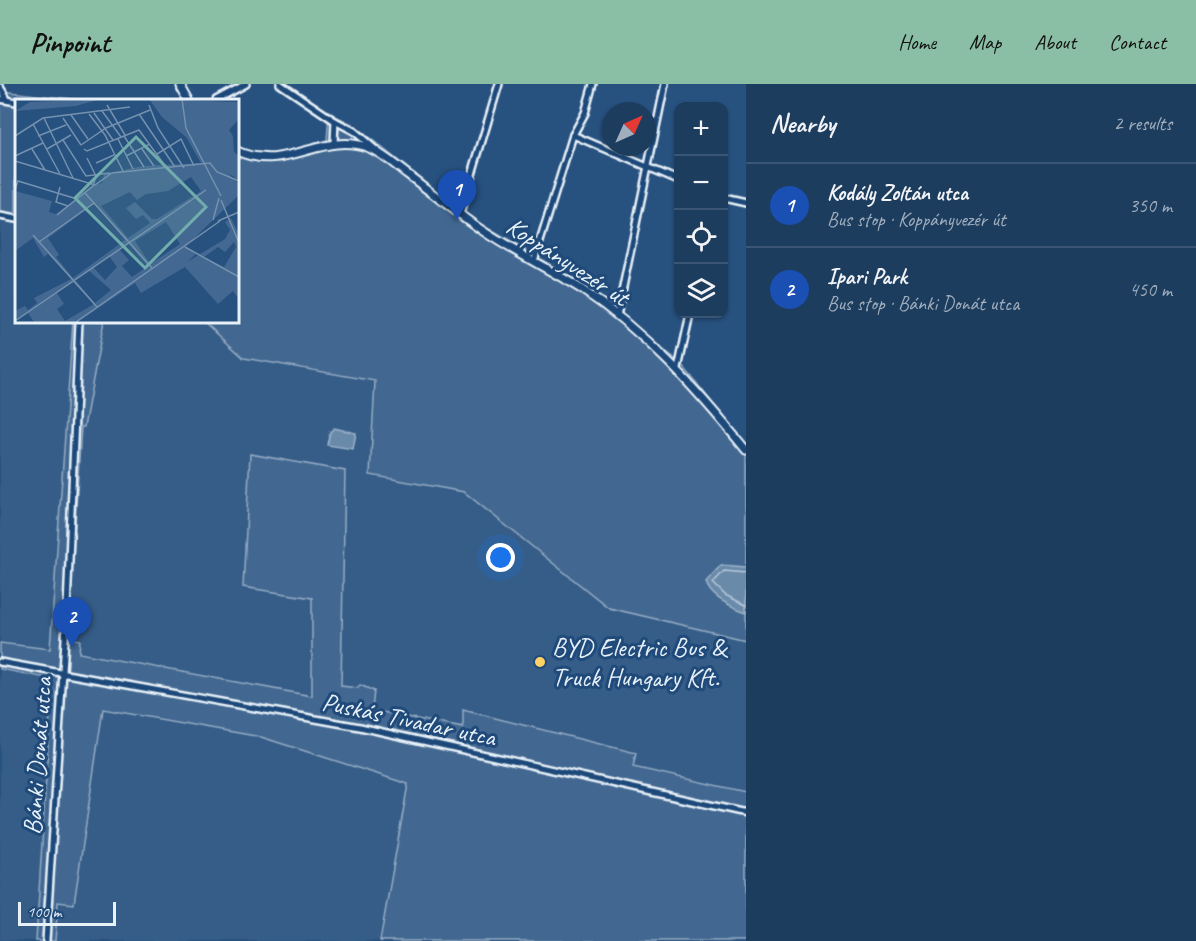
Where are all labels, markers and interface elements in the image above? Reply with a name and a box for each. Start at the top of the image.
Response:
text: Pinpoint [30,25,110,60]
text: Home [898,29,936,55]
text: Map [969,29,1001,55]
text: About [1034,29,1076,55]
text: Contact [1109,29,1166,55]
inset map [15,99,238,322]
north arrow [602,102,656,156]
map controls [674,102,728,318]
button: + [674,102,728,156]
text: Nearby [770,107,835,140]
text: 2 results [1113,111,1172,136]
button: − [674,156,728,210]
pin: 1 [438,170,476,220]
text: Kodály Zoltán utca [827,179,968,207]
text: 1 [785,193,794,218]
text: 350 m [1129,193,1172,218]
text: Bus stop · Koppányvezér út [827,207,1006,232]
street label: Koppányvezér út [500,209,637,315]
button: locate [674,210,728,264]
text: Ipari Park [827,263,907,291]
button: layers [674,264,728,318]
text: 2 [785,277,794,302]
text: 450 m [1129,277,1172,302]
text: Bus stop · Bánki Donát utca [827,291,1019,316]
your location [486,543,515,572]
pin: 2 [52,598,92,647]
place label: BYD Electric Bus & Truck Hungary Kft. [552,631,729,694]
marker: BYD Electric Bus & Truck Hungary Kft. [533,655,547,669]
street label: Bánki Donát utca [16,675,60,836]
street label: Puskás Tivadar utca [319,685,500,754]
scale bar [18,899,116,926]
text: 100 m [27,902,61,922]

